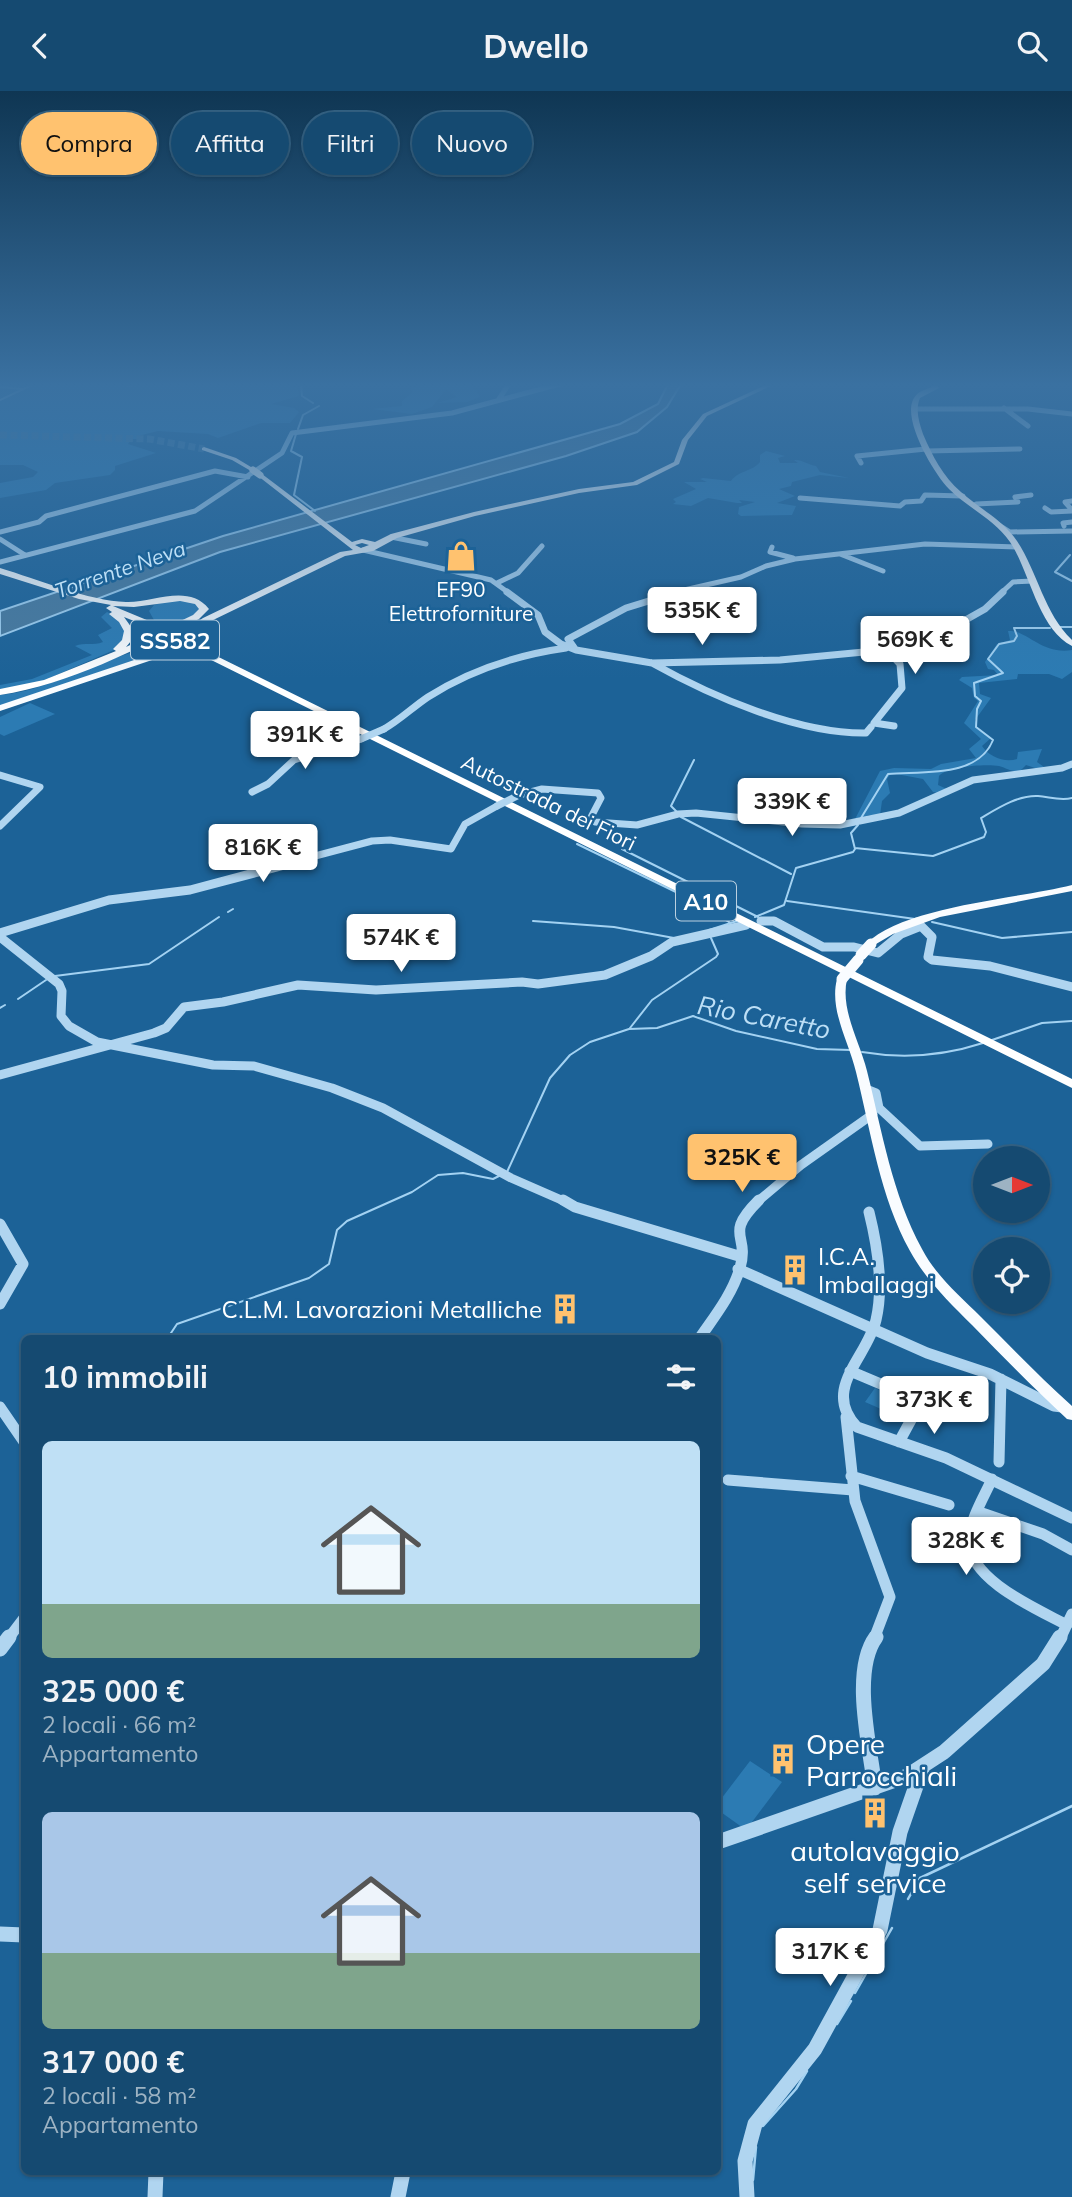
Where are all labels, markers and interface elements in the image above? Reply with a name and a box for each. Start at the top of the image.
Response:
text: Dwello [483,26,589,66]
icon: back [21,27,59,65]
icon: search [1013,27,1051,65]
chip: Compra [21,112,157,175]
chip: Affitta [171,112,289,175]
chip: Filtri [303,112,398,175]
chip: Nuovo [412,112,532,175]
water label: Torrente Neva [51,534,189,604]
shop icon: EF90 Elettroforniture [444,539,478,573]
place label: EF90 Elettroforniture [389,576,533,626]
pin: 535K € [645,587,759,647]
text: 535K € [664,595,740,624]
pin: 569K € [858,617,972,676]
road number: SS582 [131,621,219,659]
text: 569K € [877,624,953,653]
pin: 391K € [248,711,362,771]
text: 391K € [267,719,343,748]
street label: Autostrada dei Fiori [457,748,641,856]
pin: 339K € [735,779,849,838]
text: 339K € [754,786,830,815]
pin: 816K € [206,825,320,884]
text: 816K € [225,832,301,861]
road number: A10 [676,881,736,921]
pin: 574K € [344,915,458,974]
text: 574K € [363,922,439,951]
water label: Rio Caretto [695,988,833,1046]
pin: 325K € [685,1135,799,1194]
text: 325K € [704,1142,780,1171]
north arrow [973,1146,1050,1223]
map controls [973,1146,1050,1314]
button: locate [973,1237,1050,1314]
place label: I.C.A. Imballaggi [818,1241,935,1299]
building icon: I.C.A. Imballaggi [778,1253,812,1287]
building icon: C.L.M. Lavorazioni Metalliche [548,1292,582,1326]
place label: C.L.M. Lavorazioni Metalliche [222,1294,542,1324]
text: 10 immobili [42,1358,208,1396]
icon: filters [662,1358,700,1396]
pin: 373K € [877,1377,991,1436]
text: 373K € [896,1384,972,1413]
icon: home [308,1487,434,1613]
pin: 328K € [909,1517,1023,1577]
text: 328K € [928,1525,1004,1554]
text: 325 000 € [42,1672,184,1710]
text: 2 locali · 66 m² [42,1710,196,1739]
place label: Opere Parrocchiali [806,1726,957,1793]
text: Appartamento [42,1739,198,1768]
building icon: Opere Parrocchiali [766,1742,800,1776]
building icon: autolavaggio self service [858,1796,892,1830]
place label: autolavaggio self service [790,1833,960,1900]
icon: home [308,1858,434,1984]
pin: 317K € [773,1929,887,1988]
text: 317K € [792,1936,868,1965]
text: 317 000 € [42,2043,184,2081]
text: 2 locali · 58 m² [42,2081,196,2110]
text: Appartamento [42,2110,198,2139]

